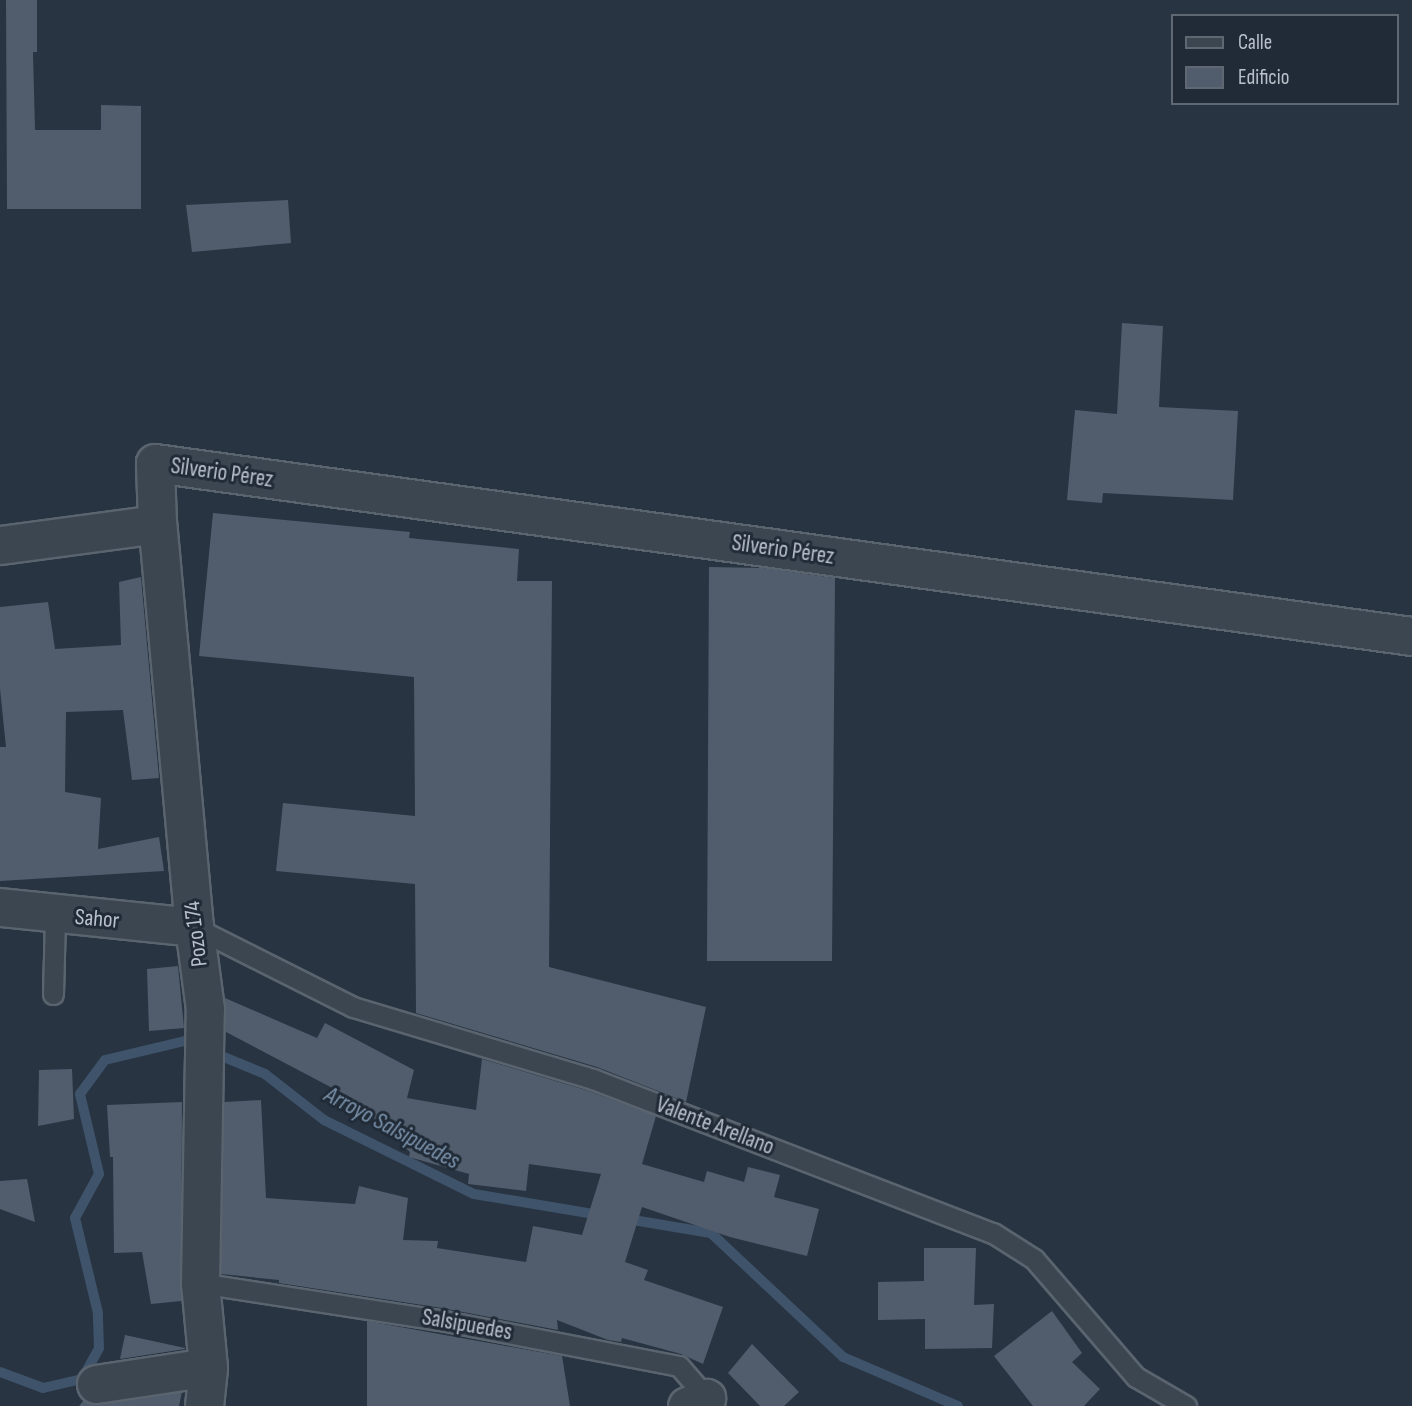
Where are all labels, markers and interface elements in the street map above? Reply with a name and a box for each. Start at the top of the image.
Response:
legend [1170,14,1398,105]
text: Calle [1238,30,1272,55]
text: Edificio [1238,65,1289,90]
street label: Silverio Pérez [169,452,275,494]
street label: Silverio Pérez [730,529,836,571]
street label: Pozo 174 [178,900,214,968]
street label: Sahor [74,903,120,935]
water label: Arroyo Salsipuedes [319,1080,465,1176]
street label: Valente Arellano [652,1091,778,1161]
street label: Salsipuedes [420,1304,514,1346]

